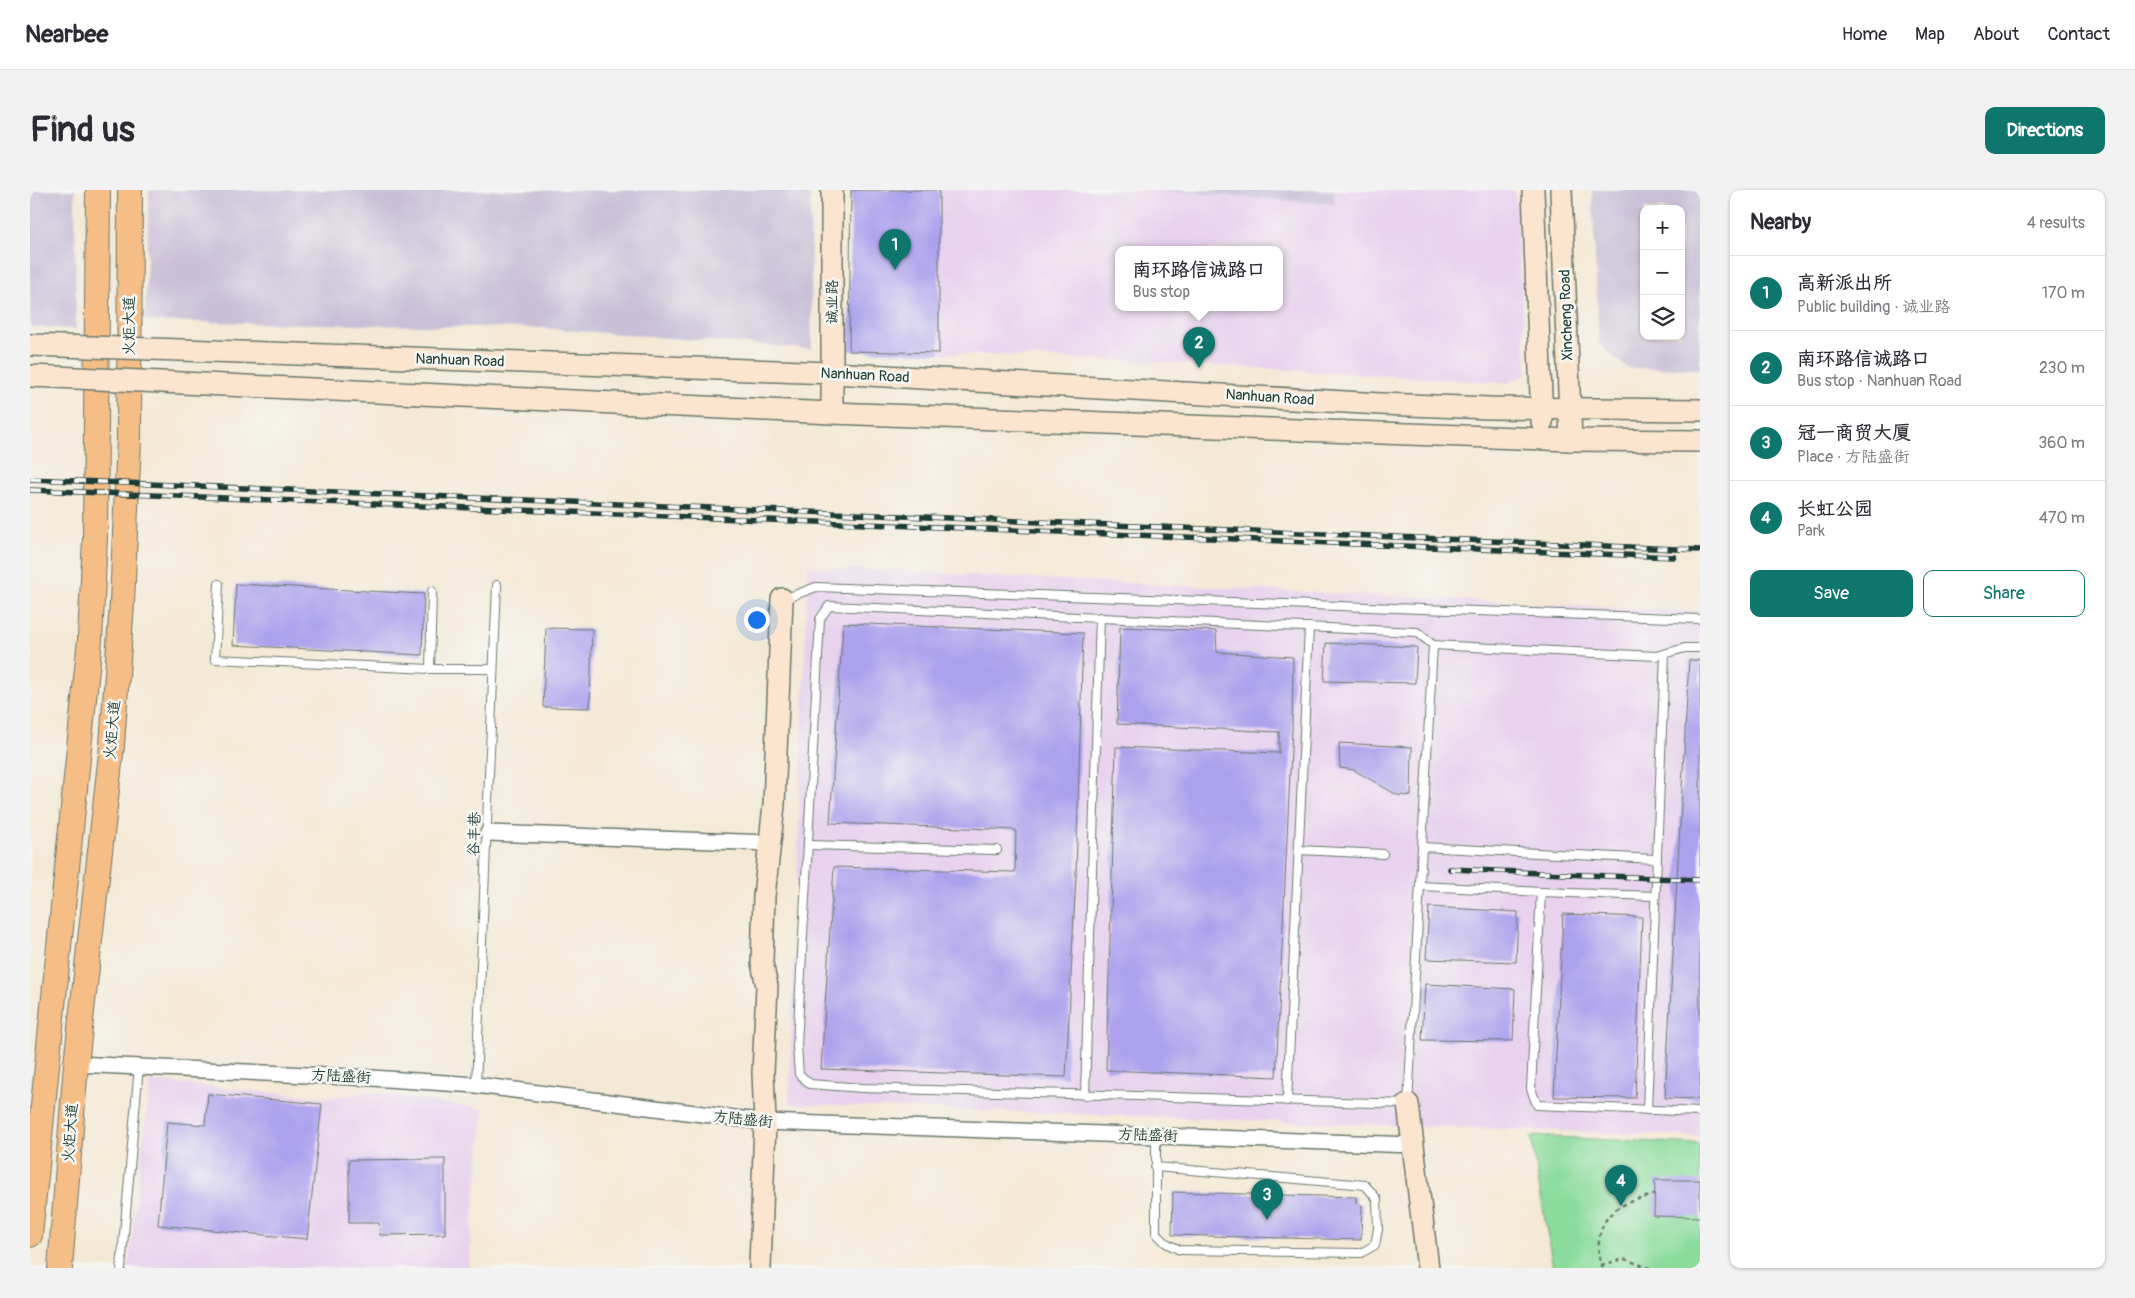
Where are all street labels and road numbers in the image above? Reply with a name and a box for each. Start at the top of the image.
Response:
street label: Xincheng Road [1555,269,1578,361]
street label: 诚业路 [823,279,842,325]
street label: 火炬大道 [120,296,139,356]
street label: Nanhuan Road [415,349,505,372]
street label: Nanhuan Road [820,364,910,387]
street label: Nanhuan Road [1225,385,1315,410]
street label: 火炬大道 [100,699,125,761]
street label: 谷丰巷 [464,811,485,857]
street label: 方陆盛街 [311,1065,371,1088]
street label: 火炬大道 [59,1102,82,1164]
street label: 方陆盛街 [712,1107,774,1132]
street label: 方陆盛街 [1118,1125,1178,1146]

